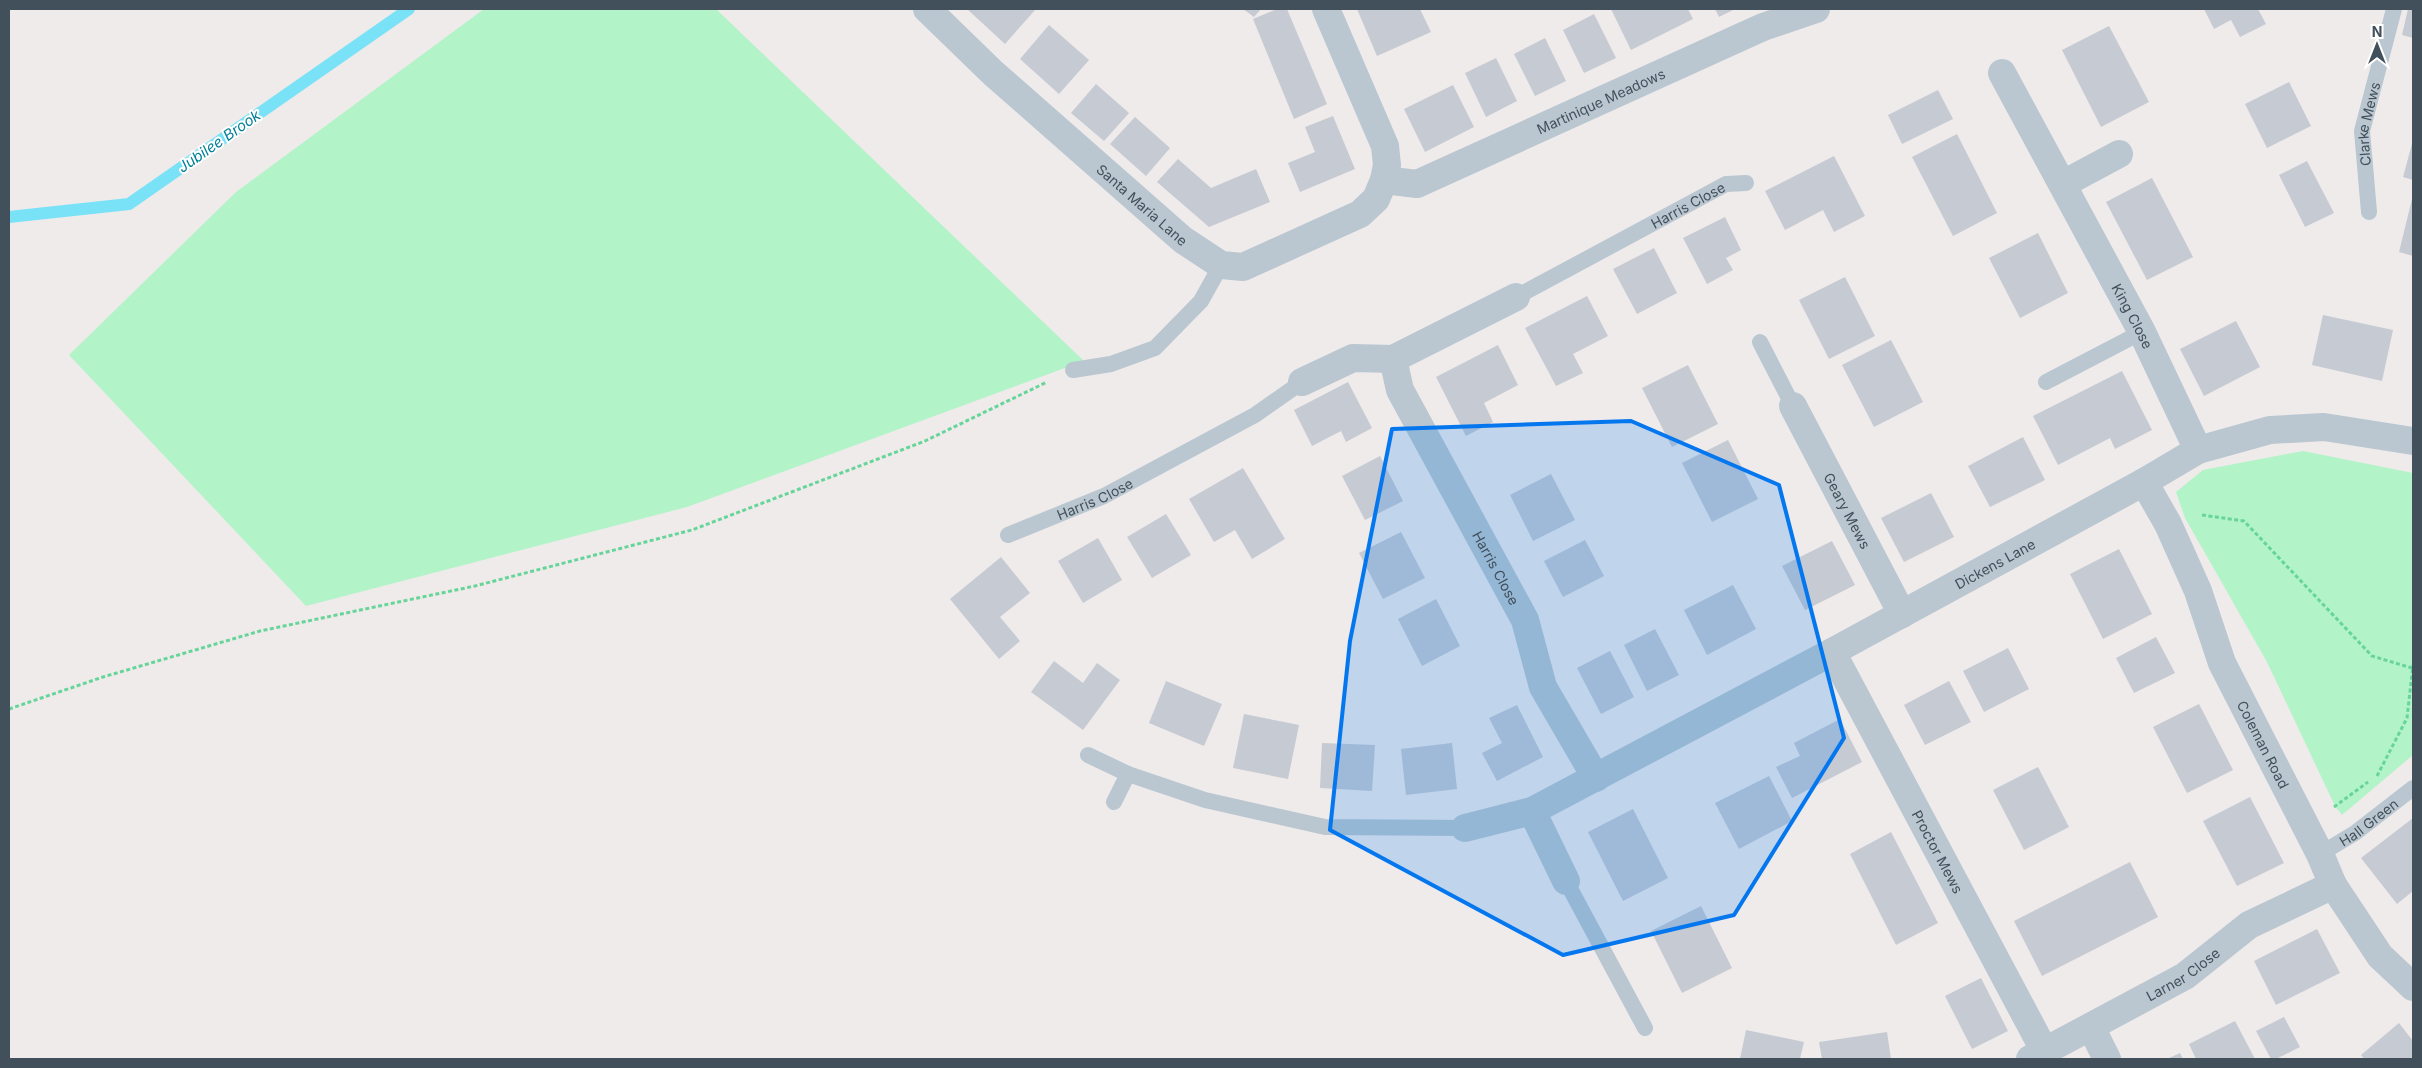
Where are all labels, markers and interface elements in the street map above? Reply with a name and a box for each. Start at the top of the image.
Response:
north arrow [2352,20,2402,70]
text: N [2372,23,2382,40]
street label: Martinique Meadows [1534,64,1668,137]
street label: Clarke Mews [2354,80,2383,167]
water label: Jubilee Brook [174,105,265,177]
street label: Santa Maria Lane [1094,160,1191,249]
street label: Harris Close [1648,178,1728,231]
street label: King Close [2109,280,2157,351]
street label: Geary Mews [1821,470,1875,551]
street label: Harris Close [1054,474,1135,523]
street label: Harris Close [1470,528,1524,608]
street label: Dickens Lane [1952,535,2038,592]
street label: Coleman Road [2234,698,2293,791]
street label: Hall Green [2336,795,2401,849]
street label: Proctor Mews [1909,807,1967,896]
street label: Larner Close [2143,944,2223,1004]

